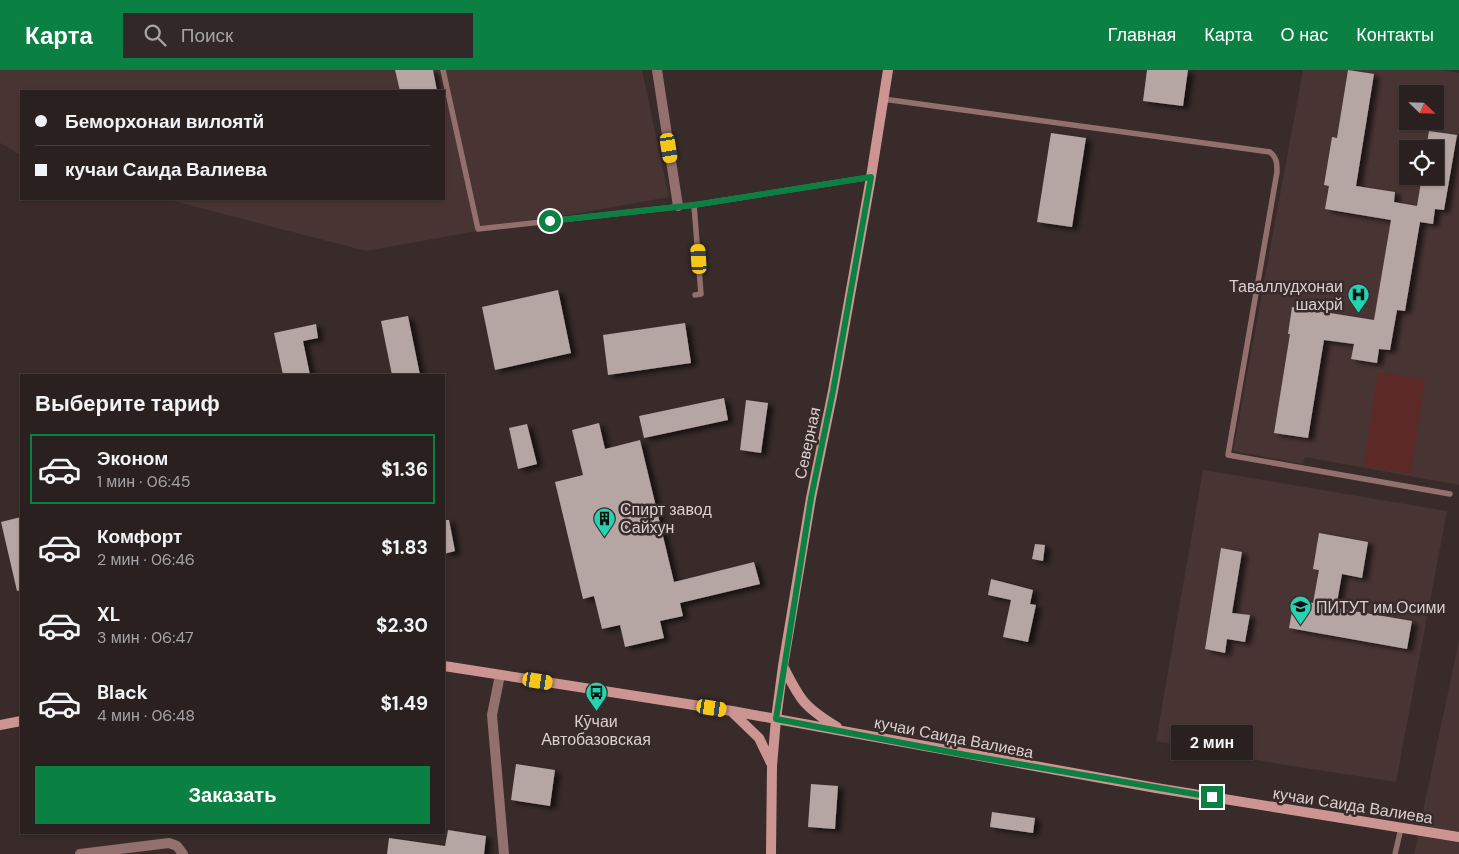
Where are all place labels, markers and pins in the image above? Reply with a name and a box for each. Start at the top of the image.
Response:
place label: Таваллудхонаи шахрй [1229,276,1343,315]
hospital icon: Таваллудхонаи шахрй [1347,283,1371,314]
place label: Спирт завод Сайхун [620,499,712,538]
building icon: Спирт завод Сайхун [592,506,616,537]
school or university icon: ПИТУТ им.Осими [1288,595,1312,626]
place label: ПИТУТ им.Осими [1316,597,1445,618]
bus stop icon: Кӯчаи Автобазовская [584,680,608,711]
place label: Кӯчаи Автобазовская [541,711,651,750]

